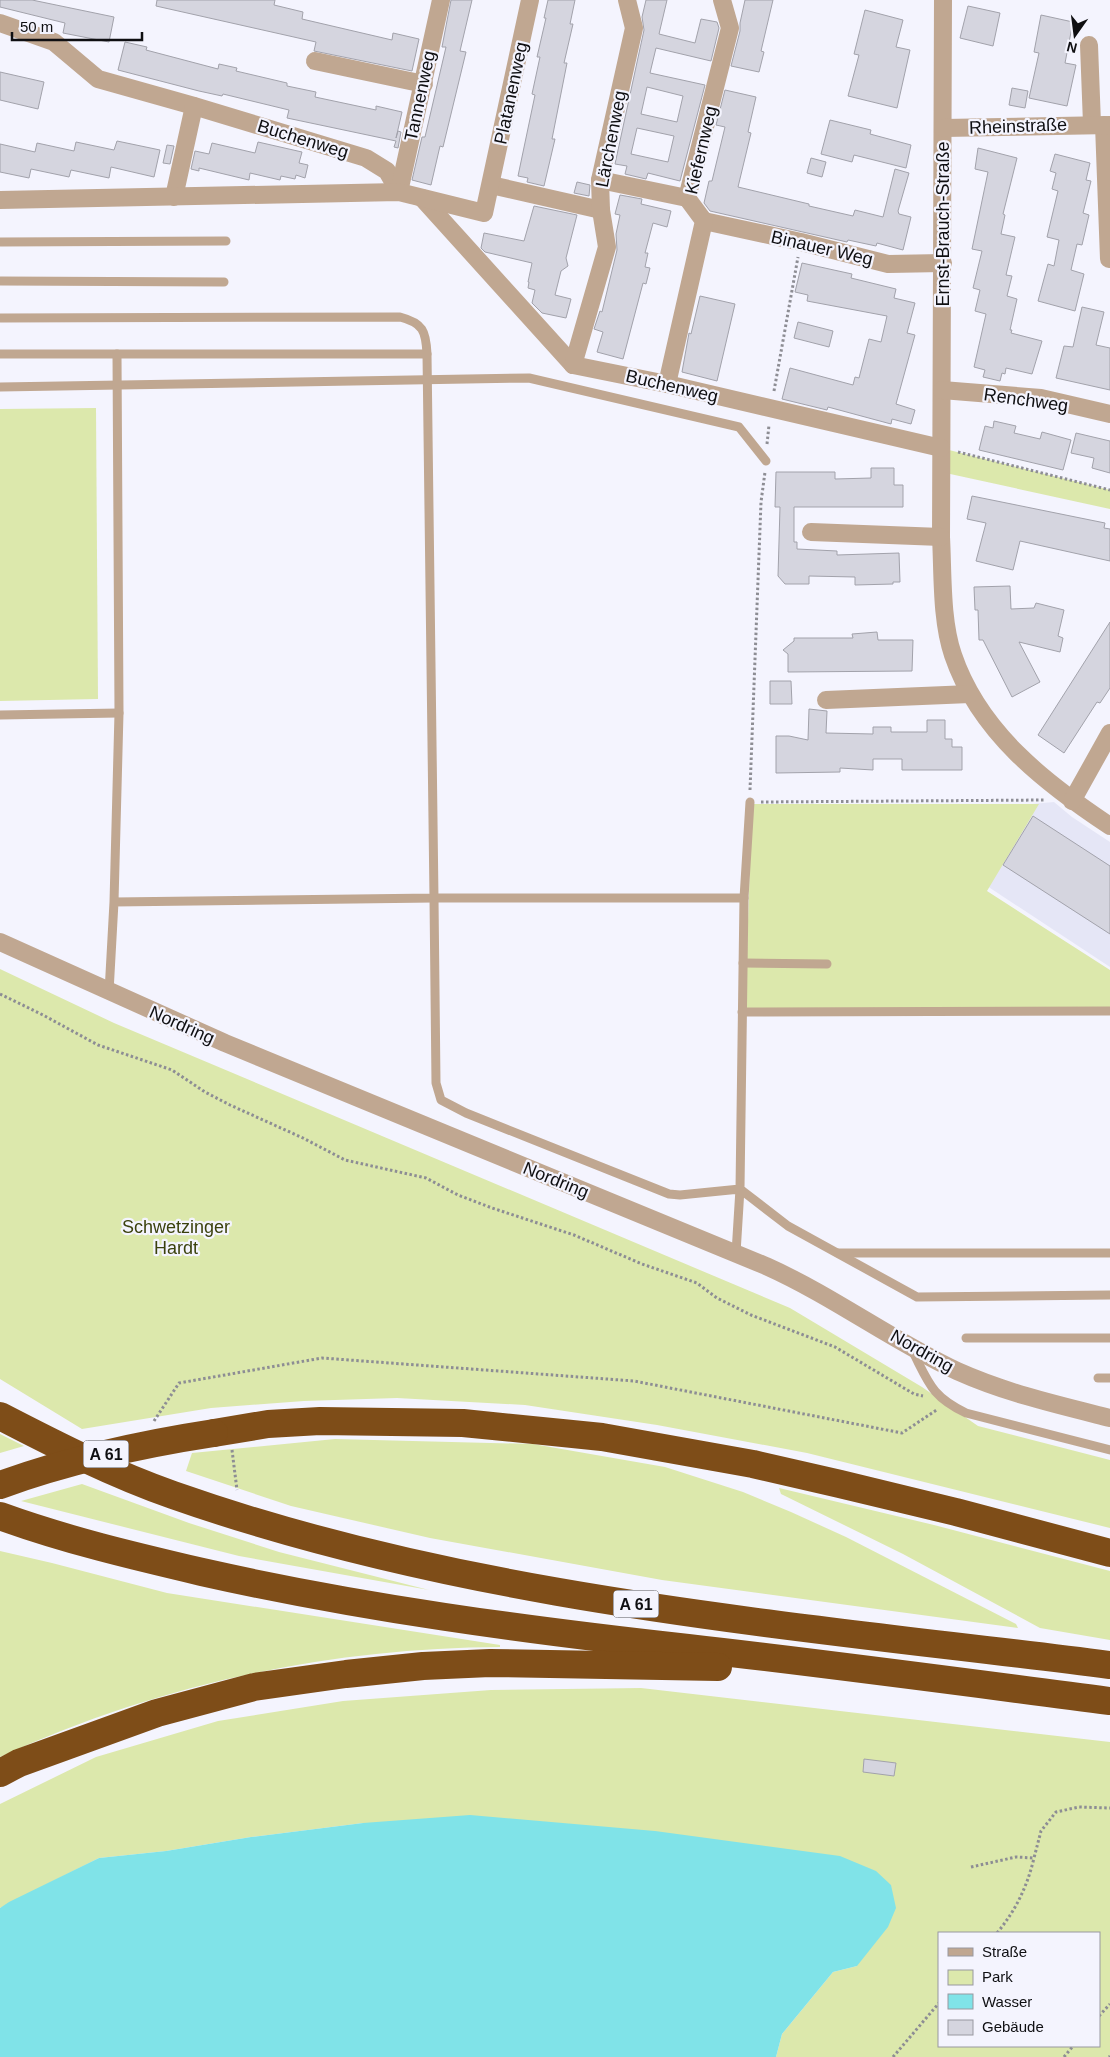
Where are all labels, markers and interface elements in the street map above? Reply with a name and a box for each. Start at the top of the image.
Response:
scale bar [12,10,142,42]
north arrow [1050,10,1100,60]
text: 50 m [20,18,53,35]
text: N [1065,39,1079,57]
street label: Platanenweg [490,40,532,146]
street label: Tannenweg [401,49,439,143]
street label: Lärchenweg [592,89,630,189]
street label: Kiefernweg [681,104,721,196]
street label: Rheinstraße [969,114,1067,138]
street label: Buchenweg [255,116,351,162]
street label: Ernst-Brauch-Straße [933,141,953,307]
street label: Binauer Weg [769,227,875,269]
street label: Buchenweg [624,366,720,406]
street label: Renchweg [982,384,1070,416]
street label: Nordring [146,1002,218,1048]
street label: Nordring [520,1158,592,1202]
park label: Schwetzinger Hardt [122,1217,230,1258]
street label: Nordring [887,1326,957,1376]
road number: A 61 [84,1440,128,1468]
road number: A 61 [614,1590,658,1618]
legend [938,1932,1100,2047]
text: Straße [982,1943,1027,1960]
text: Park [982,1968,1013,1985]
text: Wasser [982,1993,1032,2010]
text: Gebäude [982,2018,1044,2035]

